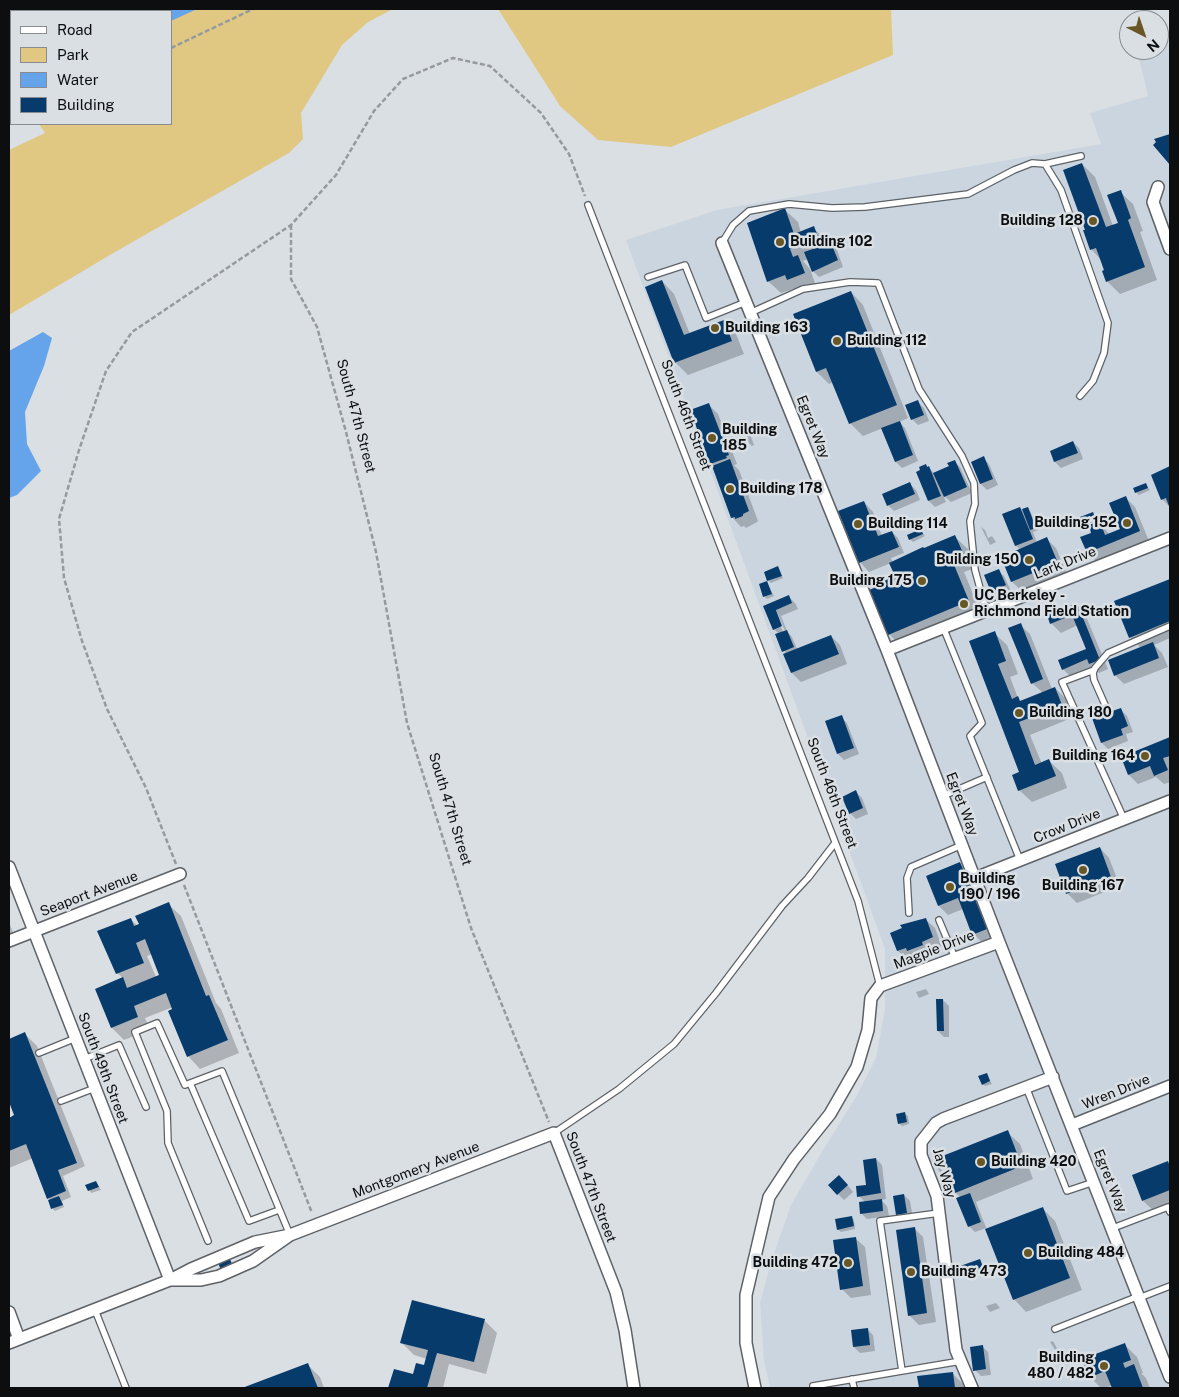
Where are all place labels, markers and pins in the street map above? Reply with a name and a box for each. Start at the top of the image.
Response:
place label: Building 128 [1000,213,1083,229]
marker: Building 128 [1087,215,1099,227]
place label: Building 102 [790,234,872,250]
marker: Building 102 [774,236,786,248]
place label: Building 163 [725,320,808,336]
marker: Building 163 [709,322,721,334]
place label: Building 112 [847,333,926,349]
marker: Building 112 [831,335,843,347]
place label: Building 185 [722,422,777,454]
marker: Building 185 [706,432,718,444]
place label: Building 178 [740,481,823,497]
marker: Building 178 [724,483,736,495]
place label: Building 152 [1034,515,1117,531]
place label: Building 114 [868,516,948,532]
marker: Building 152 [1121,517,1133,529]
marker: Building 114 [852,518,864,530]
place label: Building 150 [936,552,1019,568]
marker: Building 150 [1023,554,1035,566]
place label: Building 175 [829,573,912,589]
marker: Building 175 [916,575,928,587]
place label: UC Berkeley - Richmond Field Station [974,588,1129,620]
marker: UC Berkeley - Richmond Field Station [958,598,970,610]
place label: Building 180 [1029,705,1112,721]
marker: Building 180 [1013,707,1025,719]
place label: Building 164 [1052,748,1135,764]
marker: Building 164 [1139,750,1151,762]
marker: Building 167 [1077,864,1089,876]
place label: Building 190 / 196 [960,871,1020,904]
place label: Building 167 [1042,878,1124,894]
marker: Building 190 / 196 [944,881,956,893]
place label: Building 420 [991,1154,1077,1170]
marker: Building 420 [975,1156,987,1168]
place label: Building 484 [1038,1245,1124,1261]
marker: Building 484 [1022,1247,1034,1259]
place label: Building 472 [753,1255,838,1271]
marker: Building 472 [842,1257,854,1269]
place label: Building 473 [921,1264,1007,1280]
marker: Building 473 [905,1266,917,1278]
place label: Building 480 / 482 [1027,1350,1094,1382]
marker: Building 480 / 482 [1098,1360,1110,1372]

